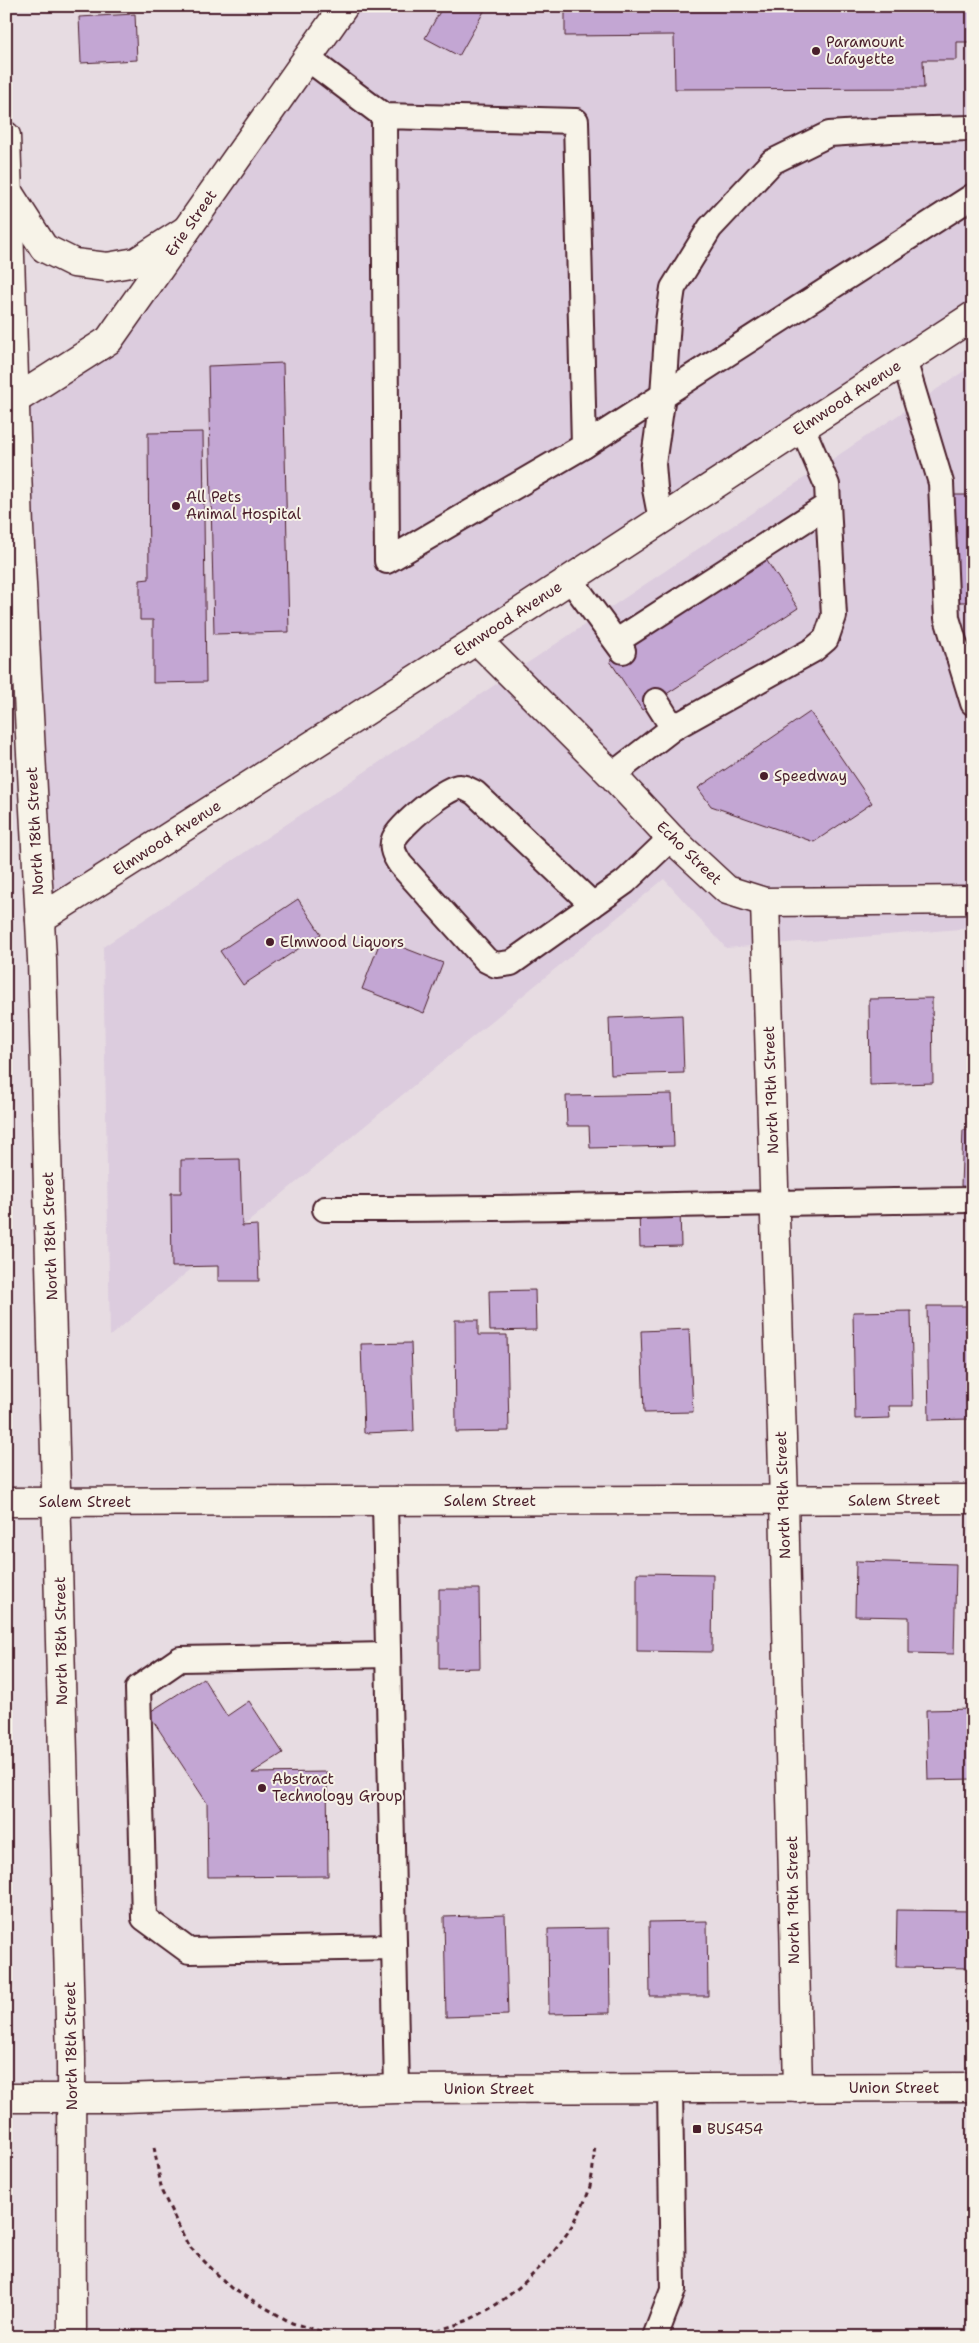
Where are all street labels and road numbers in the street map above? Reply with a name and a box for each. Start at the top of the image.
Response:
street label: Erie Street [161,186,221,260]
street label: Elmwood Avenue [789,356,905,440]
street label: Elmwood Avenue [450,577,566,661]
street label: North 18th Street [22,766,48,896]
street label: Elmwood Avenue [109,796,225,880]
street label: Echo Street [652,817,726,889]
street label: North 19th Street [759,1025,783,1155]
street label: North 18th Street [38,1171,62,1301]
street label: North 19th Street [771,1430,795,1560]
street label: Salem Street [848,1489,940,1511]
street label: Salem Street [444,1491,536,1511]
street label: Salem Street [39,1492,131,1512]
street label: North 18th Street [50,1576,72,1706]
street label: North 19th Street [782,1836,804,1964]
street label: North 18th Street [60,1981,82,2111]
street label: Union Street [849,2078,939,2098]
street label: Union Street [444,2079,534,2099]

